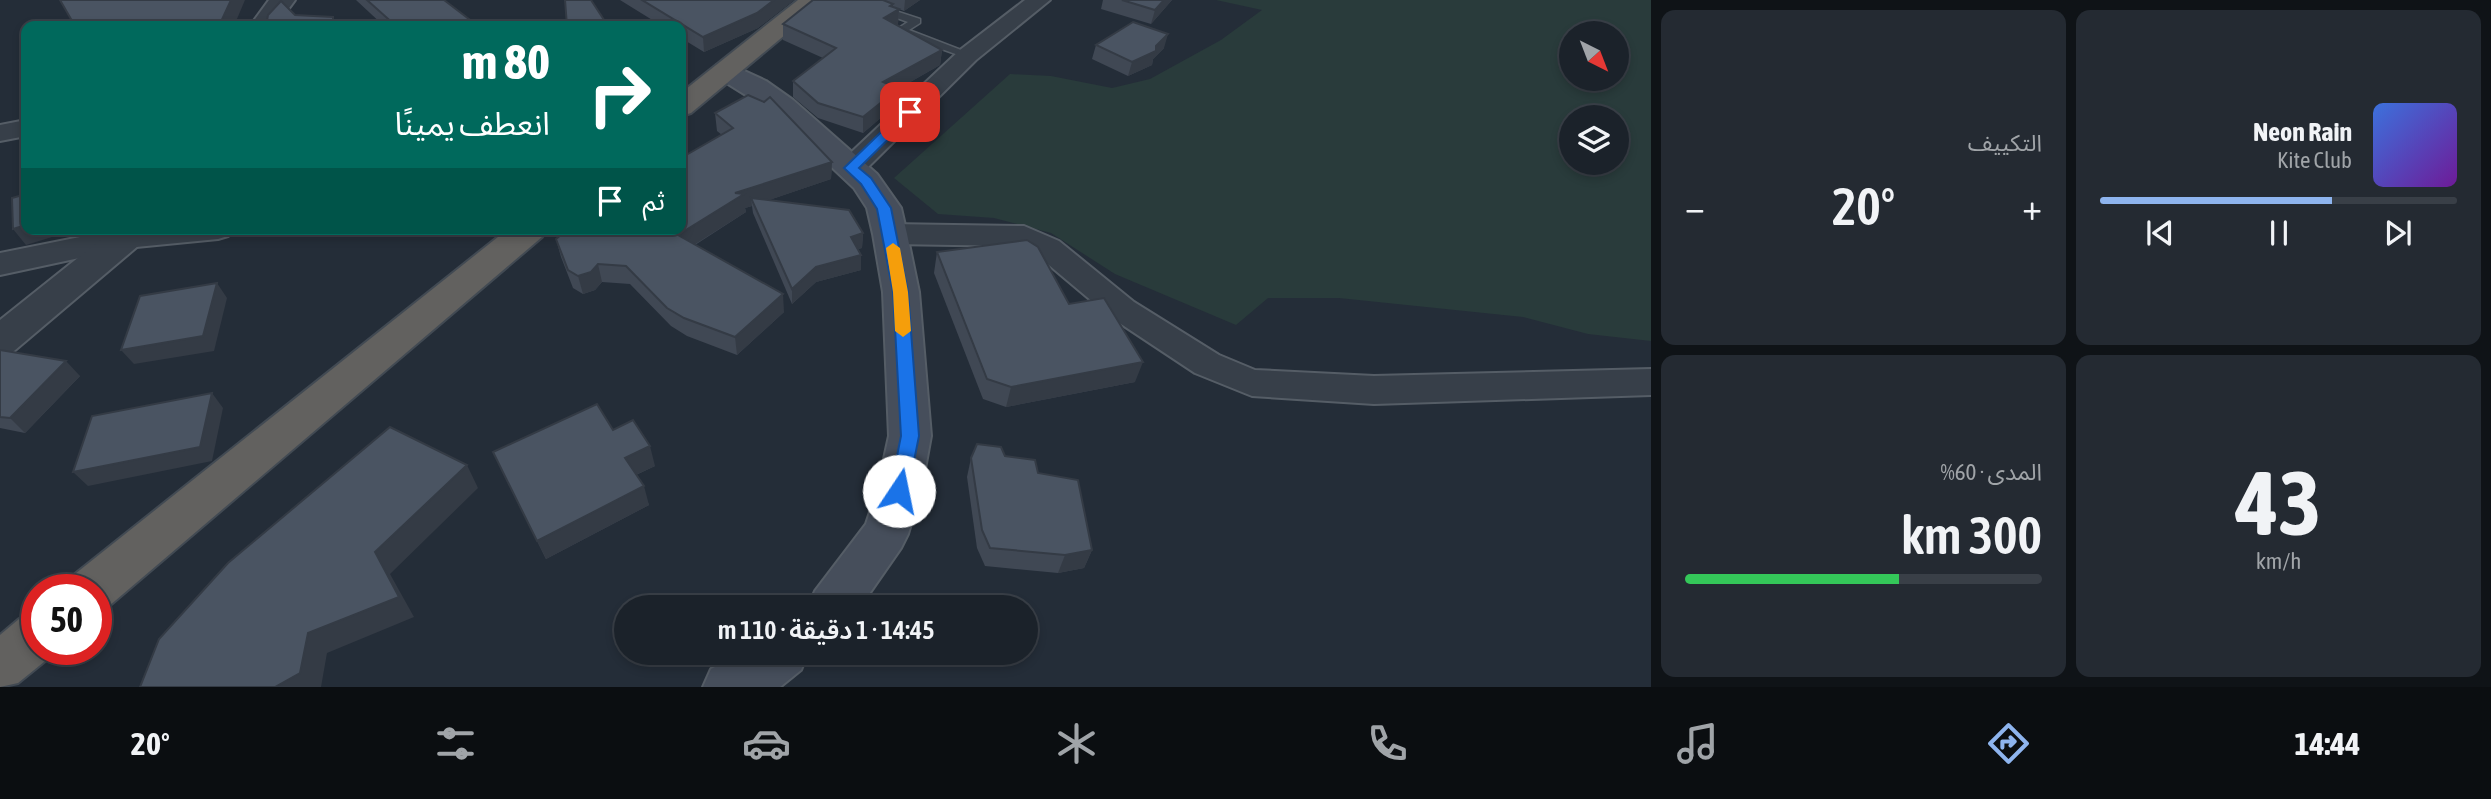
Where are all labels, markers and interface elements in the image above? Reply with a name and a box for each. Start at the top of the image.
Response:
north arrow [1559,21,1629,91]
map controls [1559,21,1629,175]
text: 80 m [462,33,550,89]
icon: right [574,49,665,140]
pin [880,82,940,142]
icon: arrive [891,93,929,131]
text: انعطف يمينًا [395,105,550,142]
button: layers [1559,105,1629,175]
text: Neon Rain [2253,117,2352,147]
text: التكييف [1968,130,2042,156]
text: Kite Club [2277,147,2352,173]
text: 20° [1832,176,1895,236]
icon: arrive [591,182,629,220]
text: − [1685,185,1705,228]
text: + [2022,185,2042,228]
text: ثم [643,186,665,216]
icon: previous [2141,214,2179,252]
icon: pause [2260,214,2298,252]
icon: next [2379,214,2417,252]
text: 43 [2236,450,2321,554]
position arrow [862,454,936,528]
text: المدى · 60% [1940,459,2042,485]
text: 300 km [1901,505,2042,565]
text: km/h [2256,548,2301,574]
speed limit sign: 50 [21,574,112,665]
text: 14:45 · 1 دقيقة · 110 m [718,615,934,645]
icon: filters [431,719,480,768]
icon: car [742,719,791,768]
icon: climate [1052,719,1101,768]
icon: phone [1363,719,1412,768]
icon: music [1673,719,1722,768]
icon: directions [1984,719,2033,768]
text: 20° [131,725,170,762]
text: 14:44 [2294,725,2360,762]

